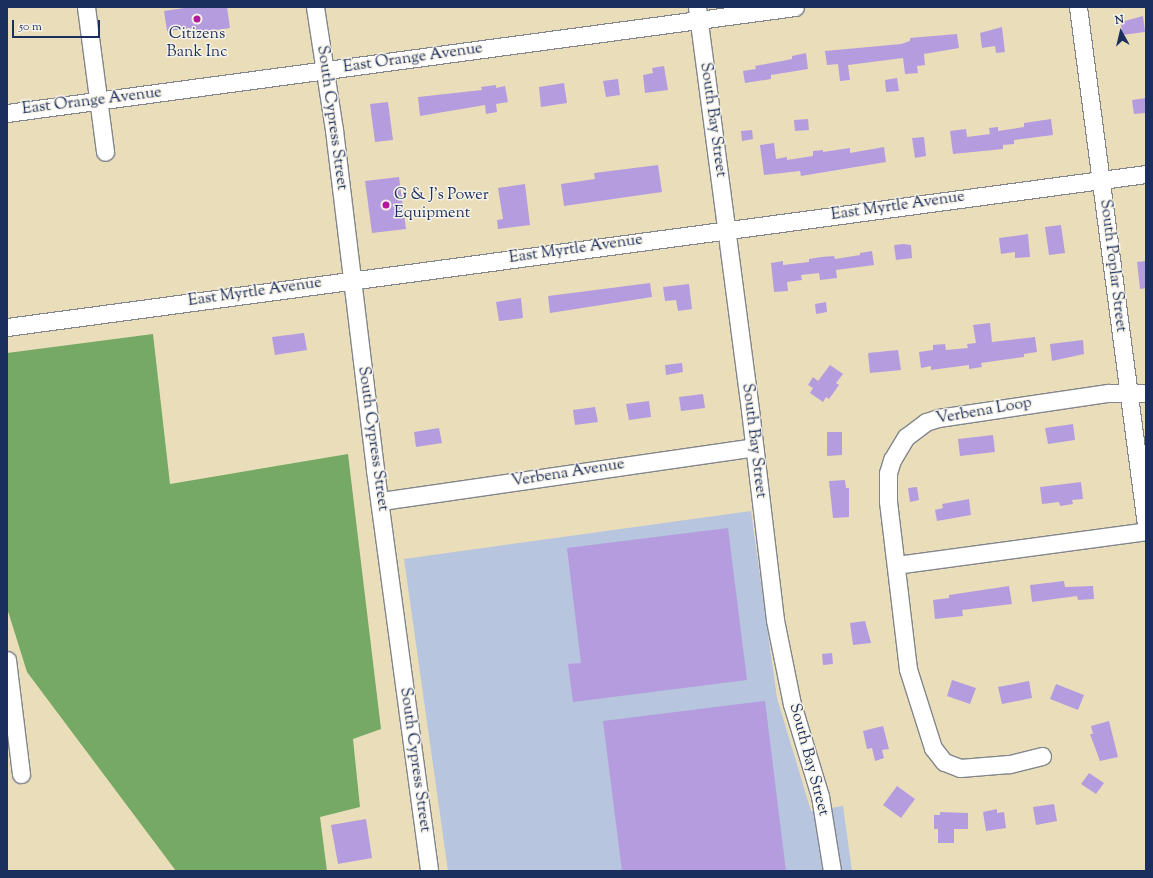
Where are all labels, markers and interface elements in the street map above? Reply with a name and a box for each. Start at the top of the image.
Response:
scale bar [14,12,102,38]
north arrow [1101,12,1141,52]
text: N [1114,12,1125,29]
marker: Citizens Bank Inc [192,14,202,24]
text: 50 m [19,18,42,36]
place label: Citizens Bank Inc [167,25,227,63]
street label: East Orange Avenue [342,40,484,78]
street label: South Cypress Street [311,44,351,192]
street label: South Bay Street [694,61,730,179]
street label: East Orange Avenue [21,84,163,120]
place label: G & J's Power Equipment [394,186,489,224]
street label: East Myrtle Avenue [830,188,966,226]
street label: South Poplar Street [1094,198,1130,334]
marker: G & J's Power Equipment [381,200,391,210]
street label: East Myrtle Avenue [508,231,644,269]
street label: East Myrtle Avenue [187,274,323,312]
street label: South Cypress Street [352,365,392,513]
street label: South Bay Street [736,382,770,500]
street label: Verbena Loop [935,394,1033,430]
street label: Verbena Avenue [510,456,626,492]
street label: South Cypress Street [394,686,434,834]
street label: South Bay Street [784,702,832,818]

